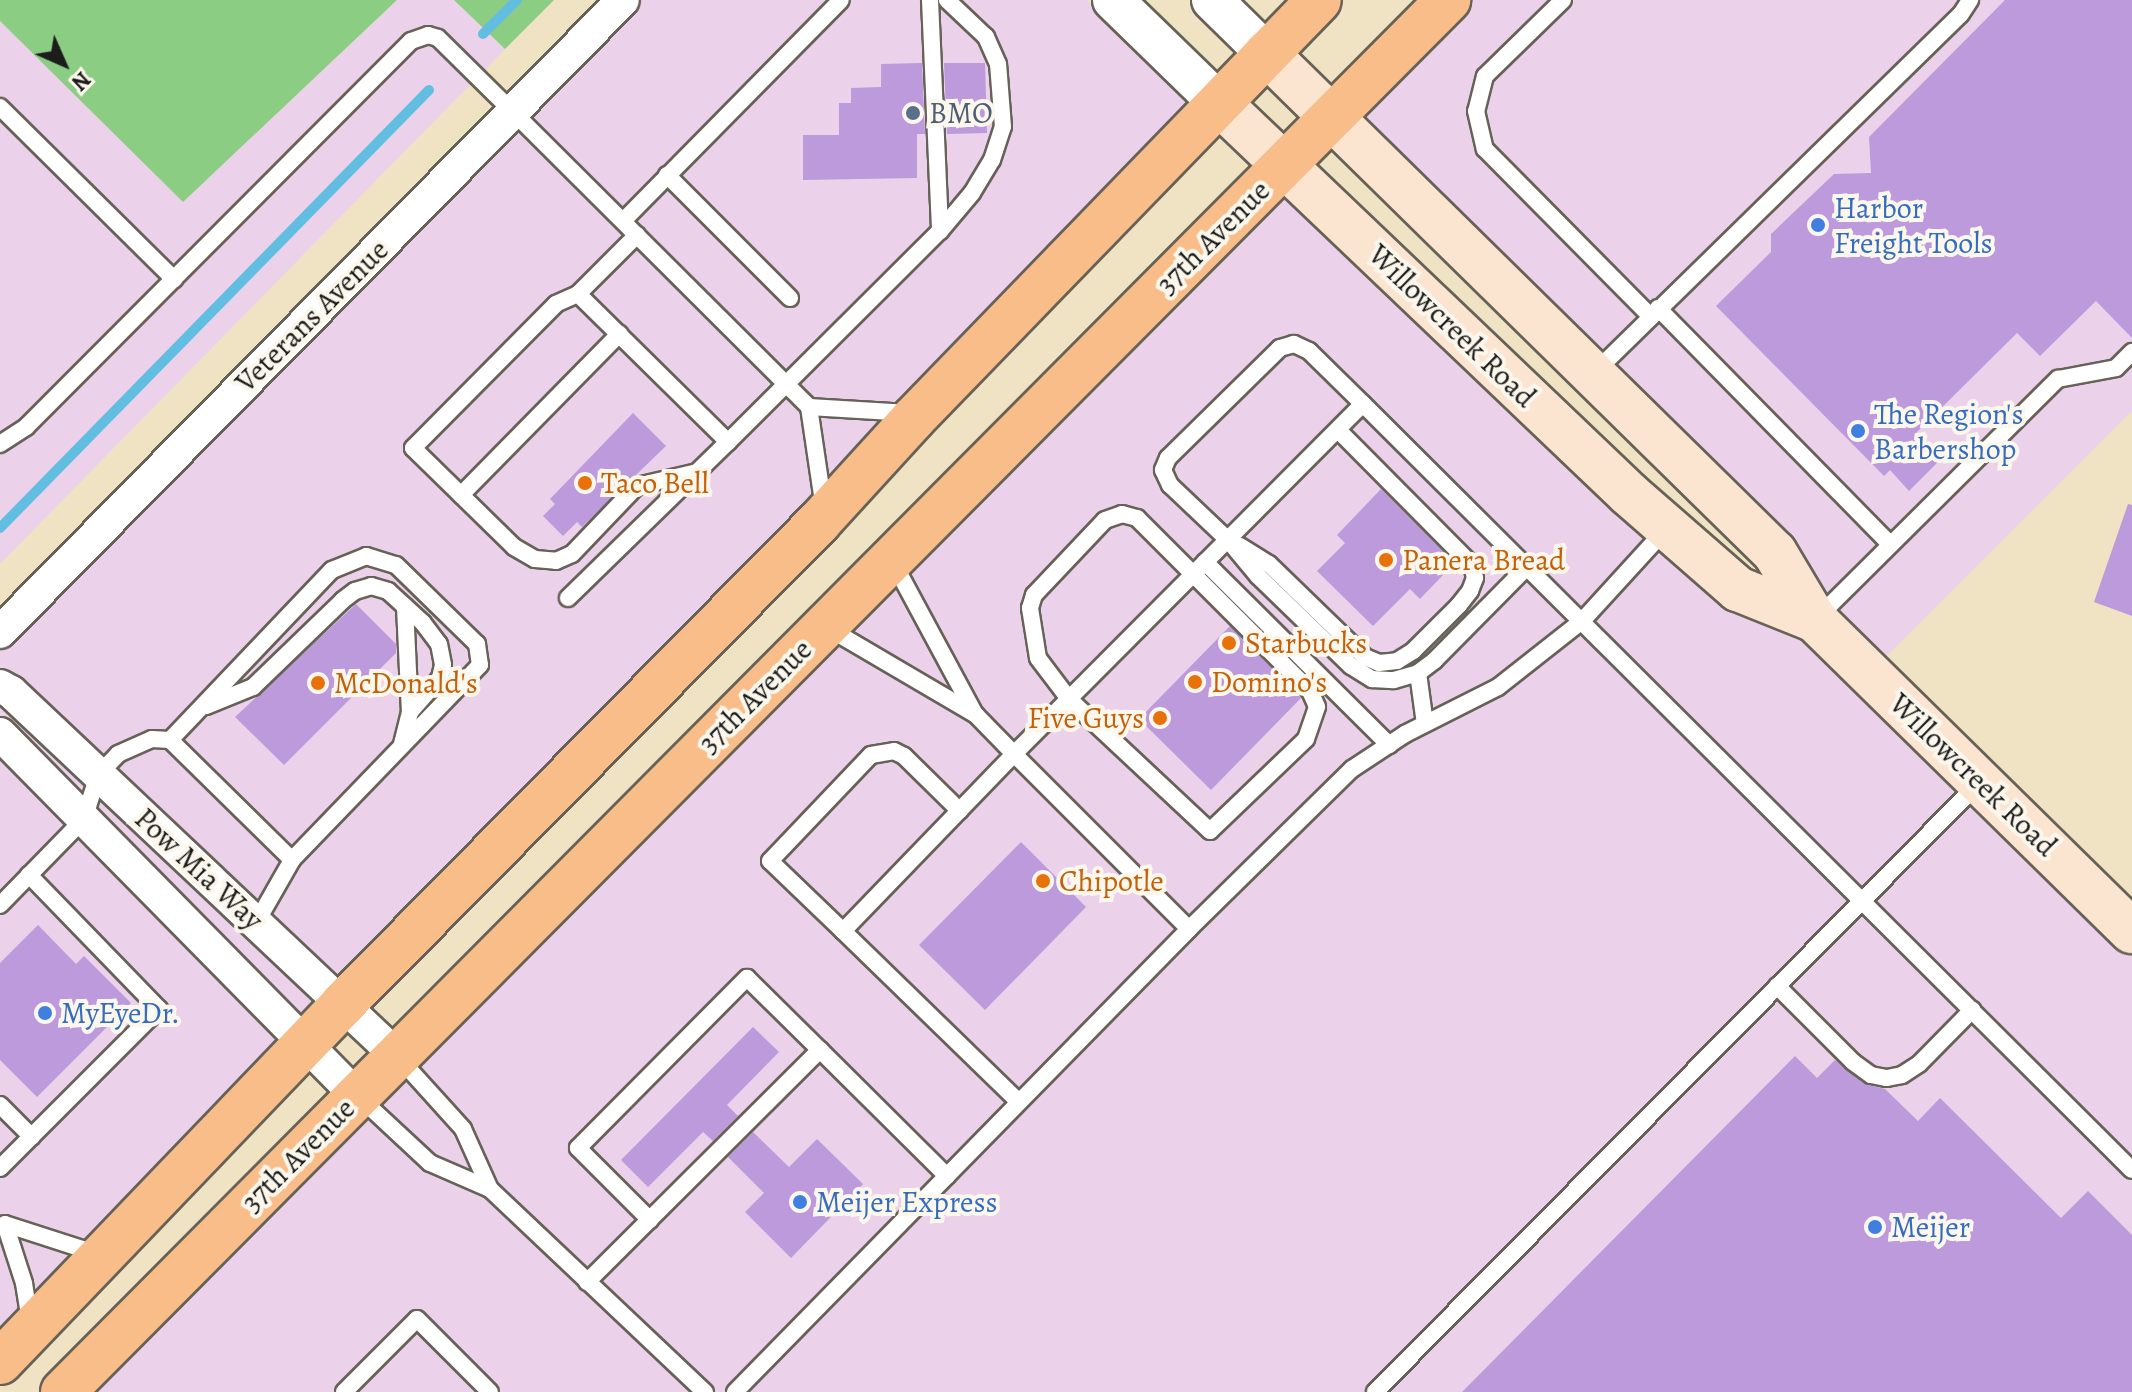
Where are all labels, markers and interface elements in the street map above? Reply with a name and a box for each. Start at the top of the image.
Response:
north arrow [24,24,104,104]
text: N [65,65,97,97]
place label: BMO [929,95,993,131]
marker: BMO [904,104,922,122]
street label: 37th Avenue [1149,173,1277,301]
place label: Harbor Freight Tools [1834,190,1993,260]
marker: Harbor Freight Tools [1809,216,1827,234]
street label: Veterans Avenue [228,232,396,400]
street label: Willowcreek Road [1361,237,1543,415]
place label: The Region's Barbershop [1874,396,2023,466]
marker: The Region's Barbershop [1849,422,1867,440]
place label: Taco Bell [601,465,709,501]
marker: Taco Bell [576,474,594,492]
place label: Panera Bread [1402,542,1565,578]
marker: Panera Bread [1377,551,1395,569]
place label: Starbucks [1245,625,1367,661]
street label: 37th Avenue [691,632,819,760]
marker: Starbucks [1220,634,1238,652]
place label: Domino's [1211,664,1327,700]
place label: McDonald's [334,665,478,701]
marker: Domino's [1186,673,1204,691]
marker: McDonald's [309,674,327,692]
street label: Willowcreek Road [1882,686,2064,864]
place label: Five Guys [1027,700,1144,736]
marker: Five Guys [1151,709,1169,727]
street label: Pow Mia Way [127,800,271,938]
place label: Chipotle [1059,863,1164,899]
marker: Chipotle [1034,872,1052,890]
place label: MyEyeDr. [61,995,180,1031]
marker: MyEyeDr. [36,1004,54,1022]
street label: 37th Avenue [234,1091,362,1219]
place label: Meijer Express [816,1184,998,1220]
marker: Meijer Express [791,1193,809,1211]
place label: Meijer [1891,1209,1970,1245]
marker: Meijer [1866,1218,1884,1236]

